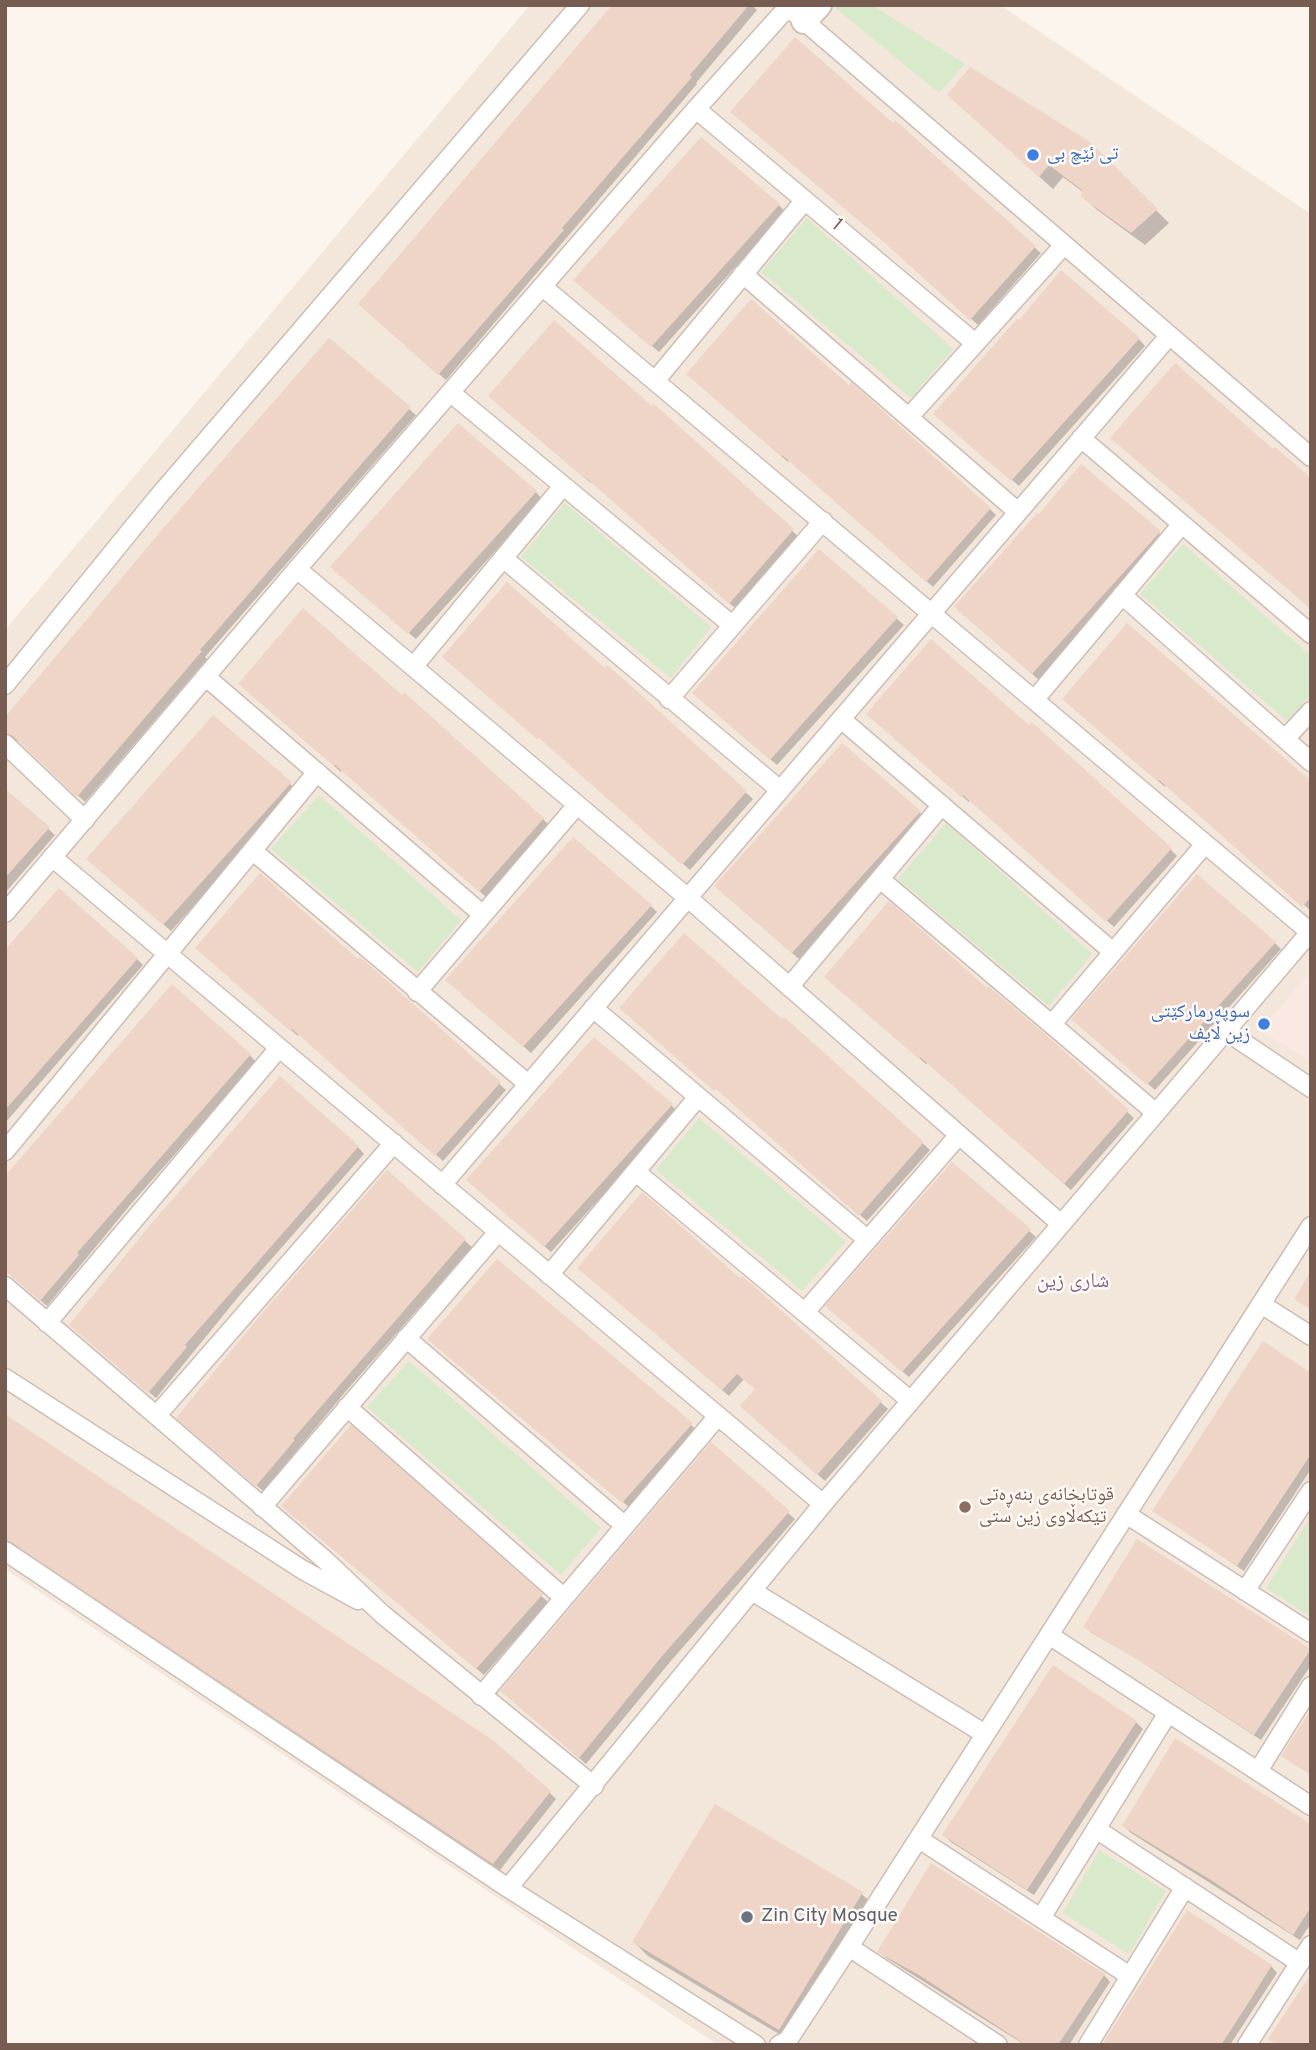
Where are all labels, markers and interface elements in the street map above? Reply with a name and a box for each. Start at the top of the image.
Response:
place label: تی ئێچ بی [1047,144,1118,166]
marker: تی ئێچ بی [1025,147,1041,163]
street label: 1 [826,215,846,237]
place label: سوپەرماركێتی زین ڵایف [1151,1002,1250,1046]
marker: سوپەرماركێتی زین ڵایف [1256,1016,1272,1032]
district label: شاری زین [1037,1270,1109,1296]
place label: قوتابخانەی بنەڕەتی تێکەڵاوی زین ستی [979,1485,1114,1529]
marker: قوتابخانەی بنەڕەتی تێکەڵاوی زین ستی [957,1499,973,1515]
place label: Zin City Mosque [761,1906,898,1928]
marker: Zin City Mosque [739,1909,755,1925]

